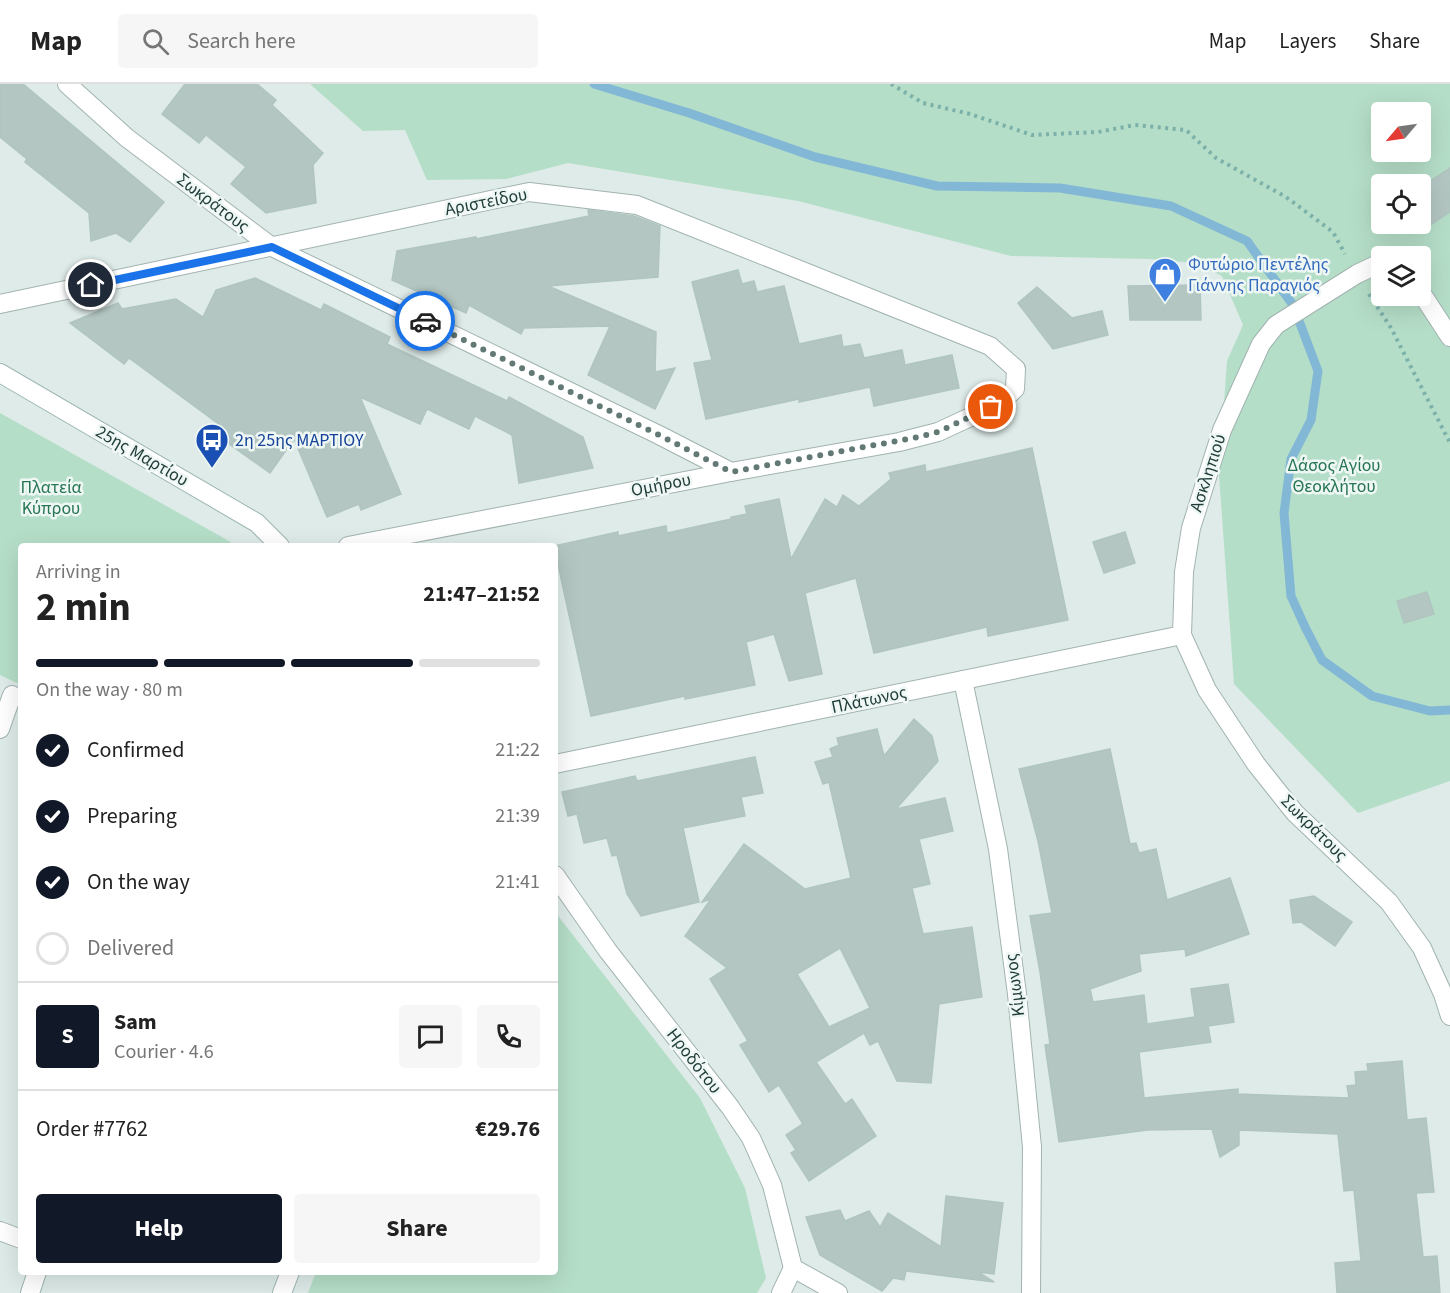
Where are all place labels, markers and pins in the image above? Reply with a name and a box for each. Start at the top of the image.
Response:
place label: Φυτώριο Πεντέλης Γιάννης Παραγιός [1188,252,1329,298]
shop icon: Φυτώριο Πεντέλης Γιάννης Παραγιός [1147,256,1183,303]
pin [65,259,116,310]
pin [965,381,1016,432]
bus stop icon: 2η 25ης ΜΑΡΤΙΟΥ [194,422,230,469]
place label: 2η 25ης ΜΑΡΤΙΟΥ [235,428,364,453]

